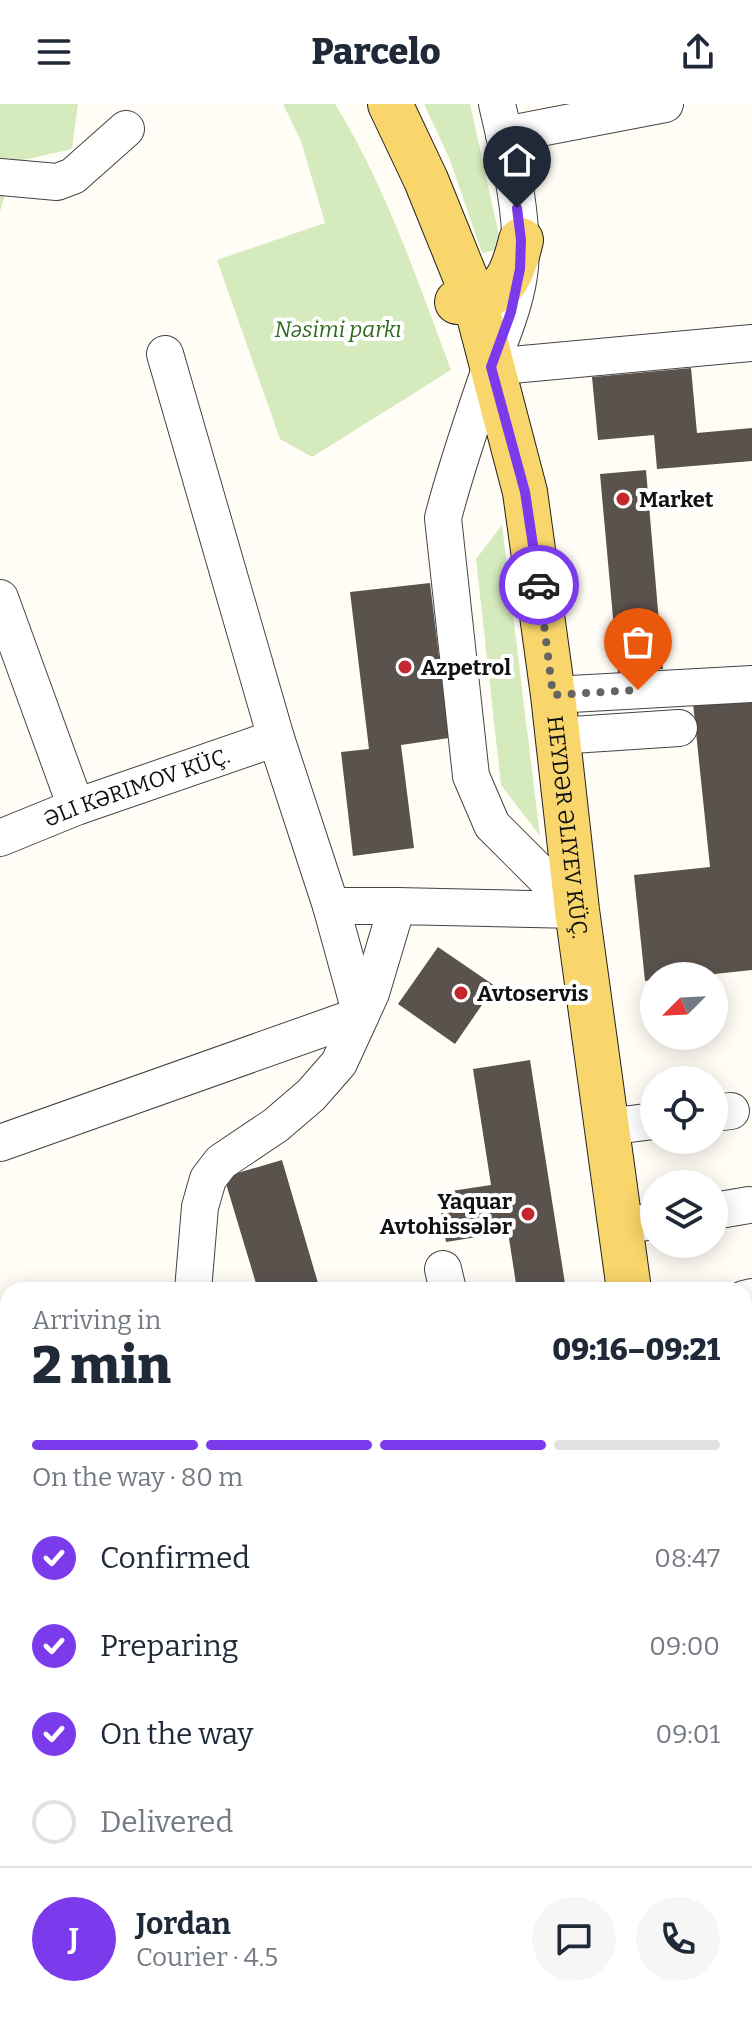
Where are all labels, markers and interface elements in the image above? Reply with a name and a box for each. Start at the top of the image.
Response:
icon: menu [32,30,76,74]
text: Parcelo [311,30,441,74]
icon: share [676,30,720,74]
pin [483,126,551,208]
icon: home [495,138,539,182]
park label: Nəsimi parkı [275,316,401,343]
place label: Market [639,486,714,513]
marker: Market [614,490,632,508]
courier [499,545,579,625]
icon: car [517,563,561,607]
pin [604,608,672,690]
icon: bag [616,620,660,664]
place label: Azpetrol [421,654,511,681]
marker: Azpetrol [396,658,414,676]
street label: HEYDƏR ƏLIYEV KÜÇ. [541,714,594,941]
street label: ƏLI KƏRIMOV KÜÇ. [40,742,233,833]
north arrow [640,962,728,1050]
map controls [640,962,728,1258]
place label: Avtoservis [477,980,589,1007]
marker: Avtoservis [452,984,470,1002]
button: locate [640,1066,728,1154]
button: layers [640,1170,728,1258]
place label: Yaquar Avtohissələr [380,1188,513,1240]
marker: Yaquar Avtohissələr [519,1205,537,1223]
text: Arriving in [32,1305,161,1336]
text: 09:16–09:21 [552,1332,720,1368]
text: 2 min [32,1334,171,1397]
text: On the way · 80 m [32,1462,243,1493]
icon: check [32,1536,76,1580]
text: Confirmed [100,1540,250,1576]
text: 08:47 [654,1543,720,1574]
icon: check [32,1624,76,1668]
text: Preparing [100,1628,238,1664]
text: 09:00 [649,1631,720,1662]
icon: check [32,1712,76,1756]
text: On the way [100,1716,253,1752]
text: 09:01 [655,1719,720,1750]
text: Delivered [100,1804,233,1840]
button: chat [532,1897,616,1981]
button: phone [636,1897,720,1981]
text: Jordan [136,1906,231,1942]
text: J [69,1921,79,1957]
text: Courier · 4.5 [136,1942,278,1973]

